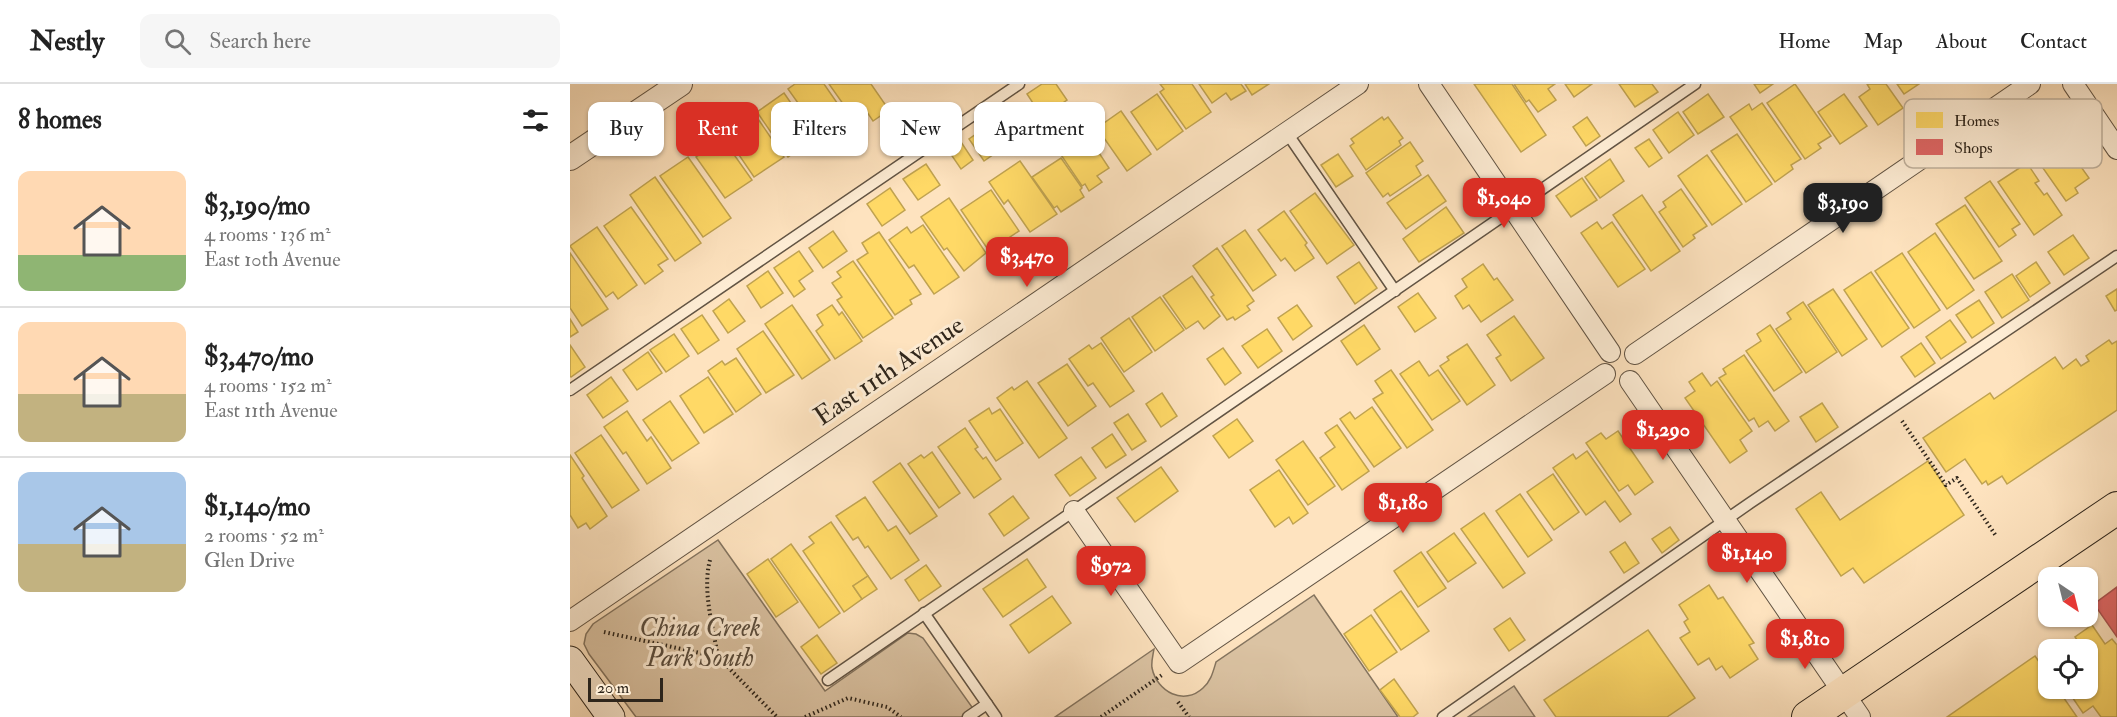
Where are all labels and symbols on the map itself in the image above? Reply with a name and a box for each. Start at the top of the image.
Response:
legend [1904,99,2102,168]
text: Homes [1954,111,1999,131]
text: Shops [1954,138,1993,159]
pin: $1,040 [1455,178,1553,229]
pin: $3,190 [1794,183,1892,234]
pin: $3,470 [978,237,1076,288]
street label: East 11th Avenue [808,309,970,433]
pin: $1,290 [1614,410,1712,461]
pin: $1,180 [1354,483,1452,534]
pin: $1,140 [1698,533,1796,584]
pin: $972 [1075,546,1147,597]
north arrow [2038,567,2098,627]
park label: China Creek Park South [639,612,761,674]
pin: $1,810 [1756,619,1854,670]
scale bar [588,675,663,702]

